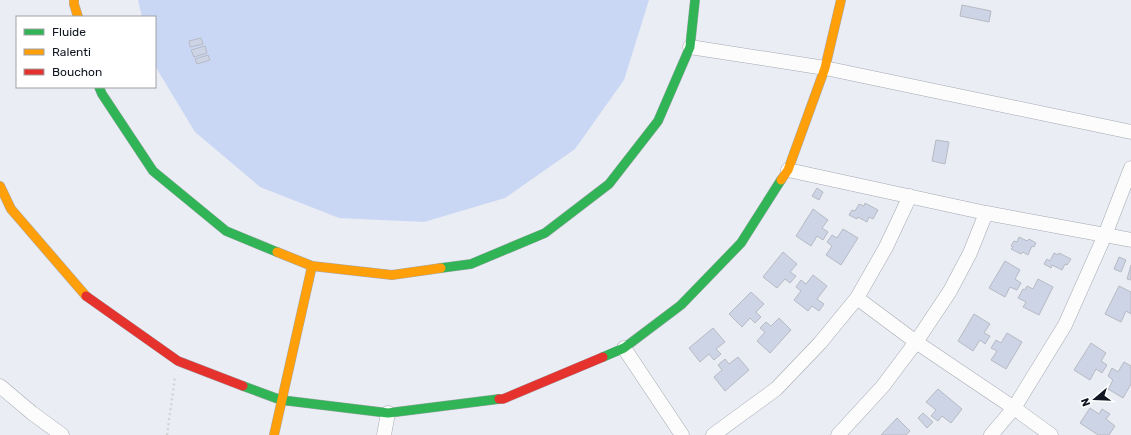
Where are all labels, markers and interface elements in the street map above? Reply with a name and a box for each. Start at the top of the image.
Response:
legend [16,16,156,88]
text: Fluide [52,25,86,39]
text: Ralenti [52,45,91,59]
text: Bouchon [52,65,102,79]
north arrow [1075,379,1115,419]
text: N [1079,396,1093,408]

